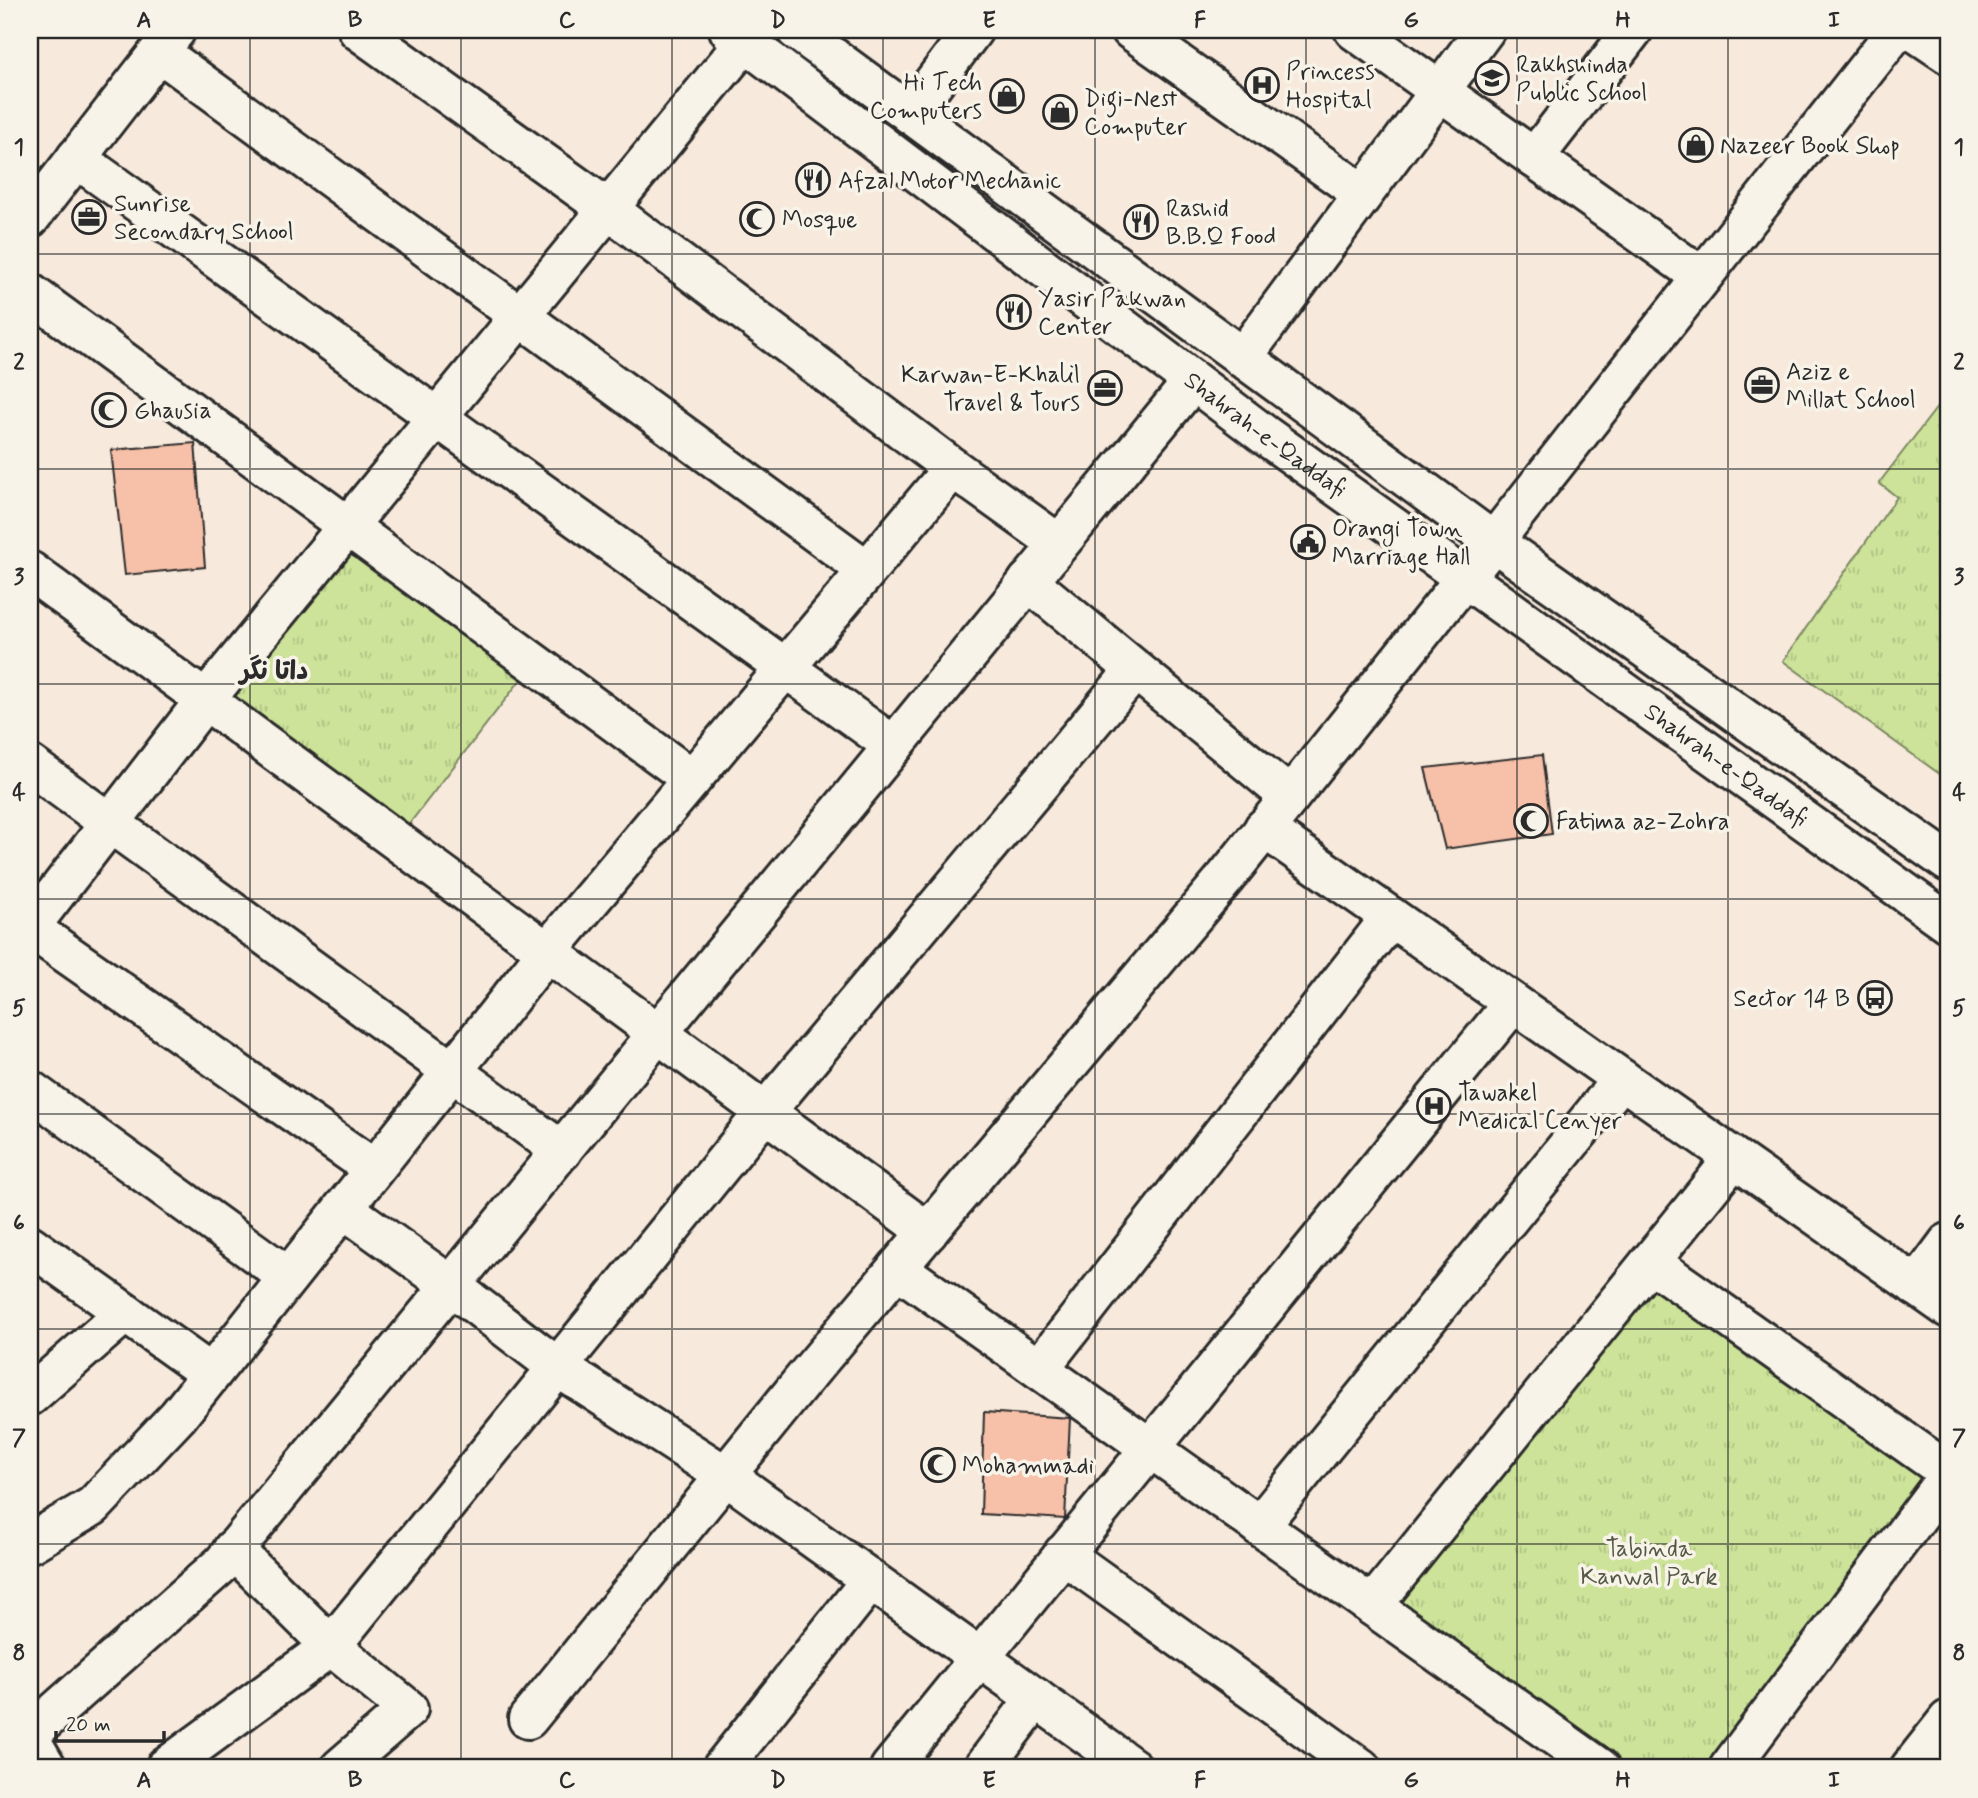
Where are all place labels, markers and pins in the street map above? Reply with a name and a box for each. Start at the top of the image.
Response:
place label: Rakhshinda Public School [1516,50,1647,109]
place label: Princess Hospital [1286,57,1375,116]
school or university icon: Rakhshinda Public School [1473,59,1511,97]
hospital icon: Princess Hospital [1243,66,1281,104]
place label: Hi Tech Computers [870,68,982,127]
shop icon: Hi Tech Computers [988,77,1026,115]
place label: Digi-Nest Computer [1084,84,1187,143]
shop icon: Digi-Nest Computer [1041,93,1079,131]
shop icon: Nazeer Book Shop [1677,126,1715,164]
place label: Nazeer Book Shop [1720,131,1900,162]
restaurant icon: Afzal Motor Mechanic [794,161,832,199]
place label: Afzal Motor Mechanic [838,166,1061,197]
place label: Sunrise Secondary School [114,189,294,248]
place label: Rashid B.B.Q Food [1166,194,1276,253]
office icon: Sunrise Secondary School [70,198,108,236]
mosque icon: Mosque [738,200,776,238]
restaurant icon: Rashid B.B.Q Food [1122,203,1160,241]
place label: Mosque [782,205,857,236]
place label: Yasir Pakwan Center [1038,284,1186,343]
restaurant icon: Yasir Pakwan Center [995,293,1033,331]
place label: Aziz e Millat School [1786,357,1916,416]
place label: Karwan-E-Khalil Travel & Tours [901,360,1080,419]
office icon: Aziz e Millat School [1743,366,1781,404]
office icon: Karwan-E-Khalil Travel & Tours [1086,369,1124,407]
mosque icon: Ghausia [90,391,128,429]
place label: Ghausia [134,396,212,427]
place label: Orangi Town Marriage Hall [1332,514,1471,573]
public building icon: Orangi Town Marriage Hall [1289,523,1327,561]
mosque icon: Fatima az-Zohra [1512,802,1550,840]
place label: Fatima az-Zohra [1556,807,1730,838]
bus stop icon: Sector 14 B [1856,979,1894,1017]
place label: Sector 14 B [1733,984,1850,1015]
place label: Tawakel Medical Cenyer [1458,1078,1622,1137]
hospital icon: Tawakel Medical Cenyer [1415,1087,1453,1125]
mosque icon: Mohammadi [919,1446,957,1484]
place label: Mohammadi [962,1451,1094,1482]

